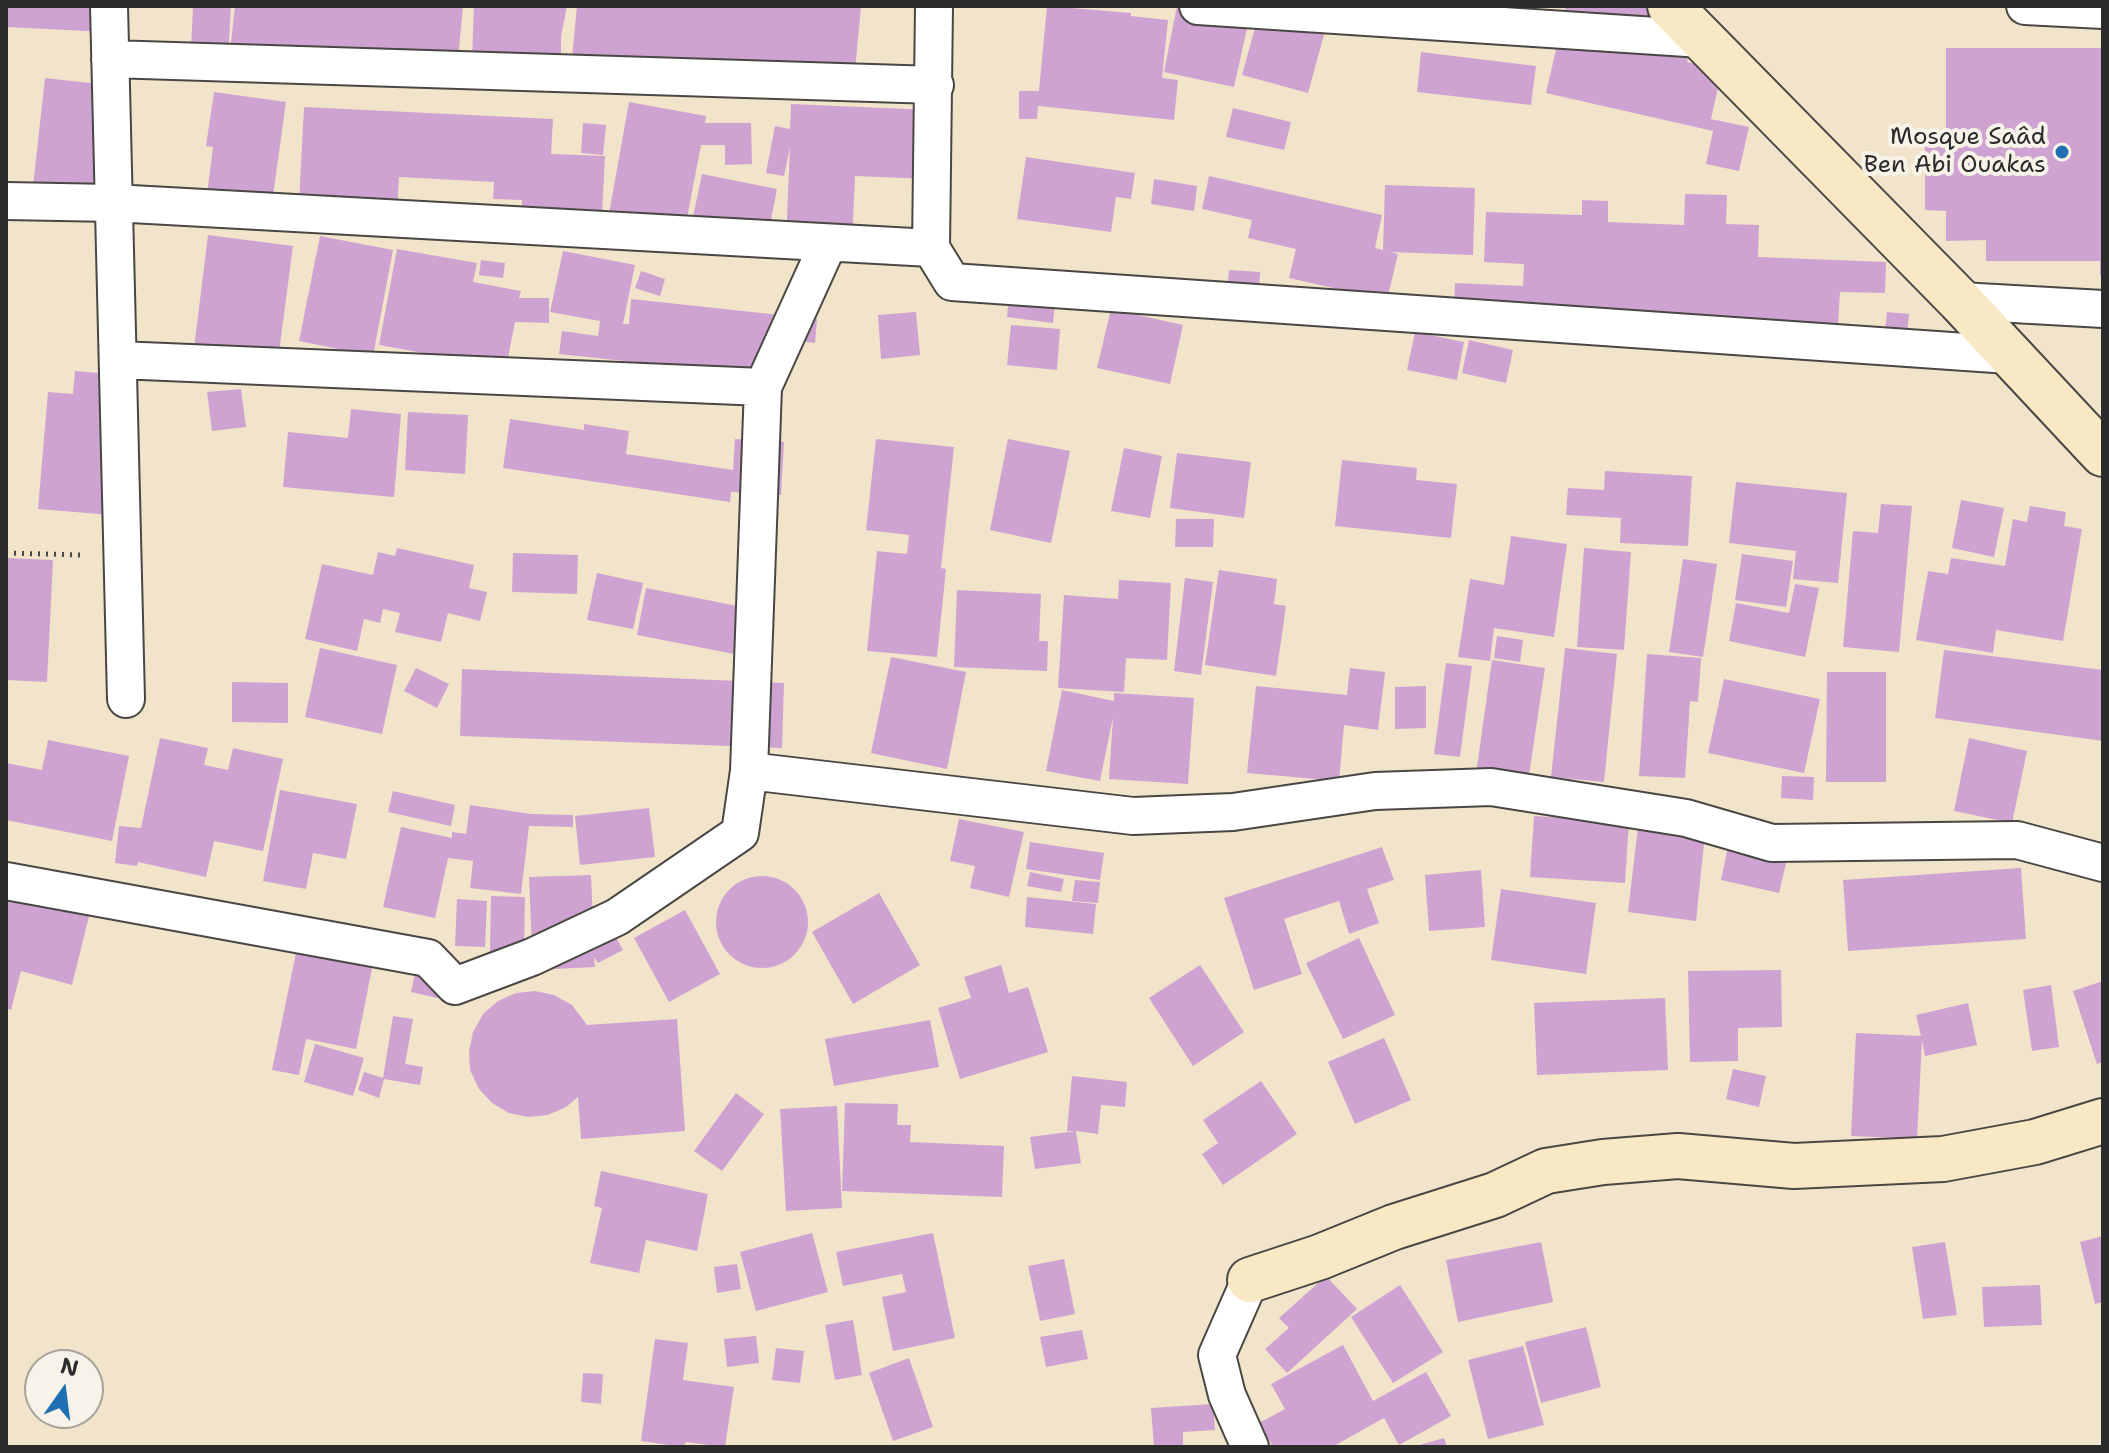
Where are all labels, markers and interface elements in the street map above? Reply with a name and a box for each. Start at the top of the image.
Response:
place label: Mosque Saâd Ben Abi Ouakas [1864,124,2046,180]
marker: Mosque Saâd Ben Abi Ouakas [2053,143,2071,161]
north arrow [24,1349,104,1429]
text: N [57,1351,81,1383]

